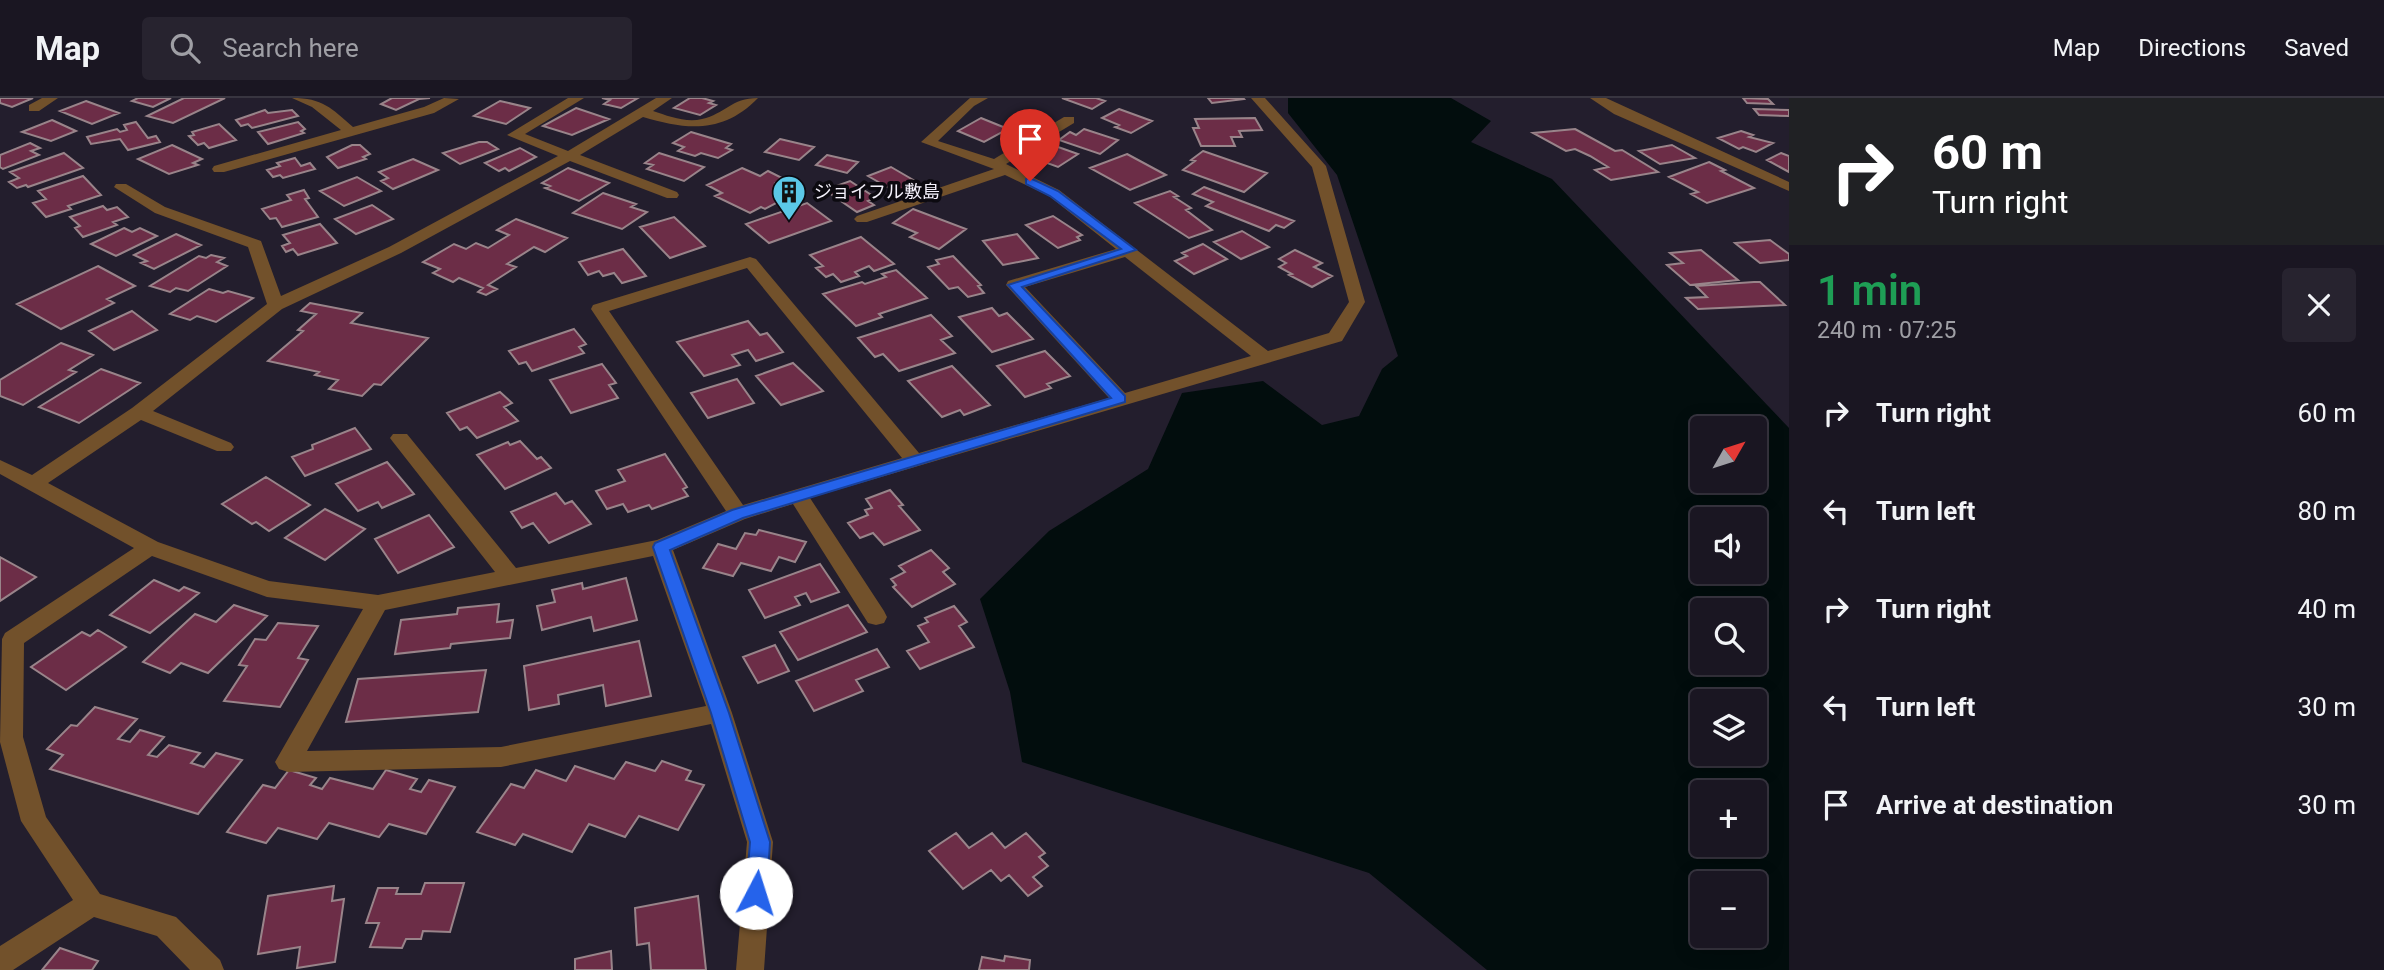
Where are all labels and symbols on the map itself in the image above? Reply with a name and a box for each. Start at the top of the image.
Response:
pin [1000,109,1060,181]
building icon: ジョイフル敷島 [770,173,808,222]
place label: ジョイフル敷島 [814,181,940,202]
north arrow [1690,416,1768,494]
position arrow [719,856,793,930]

